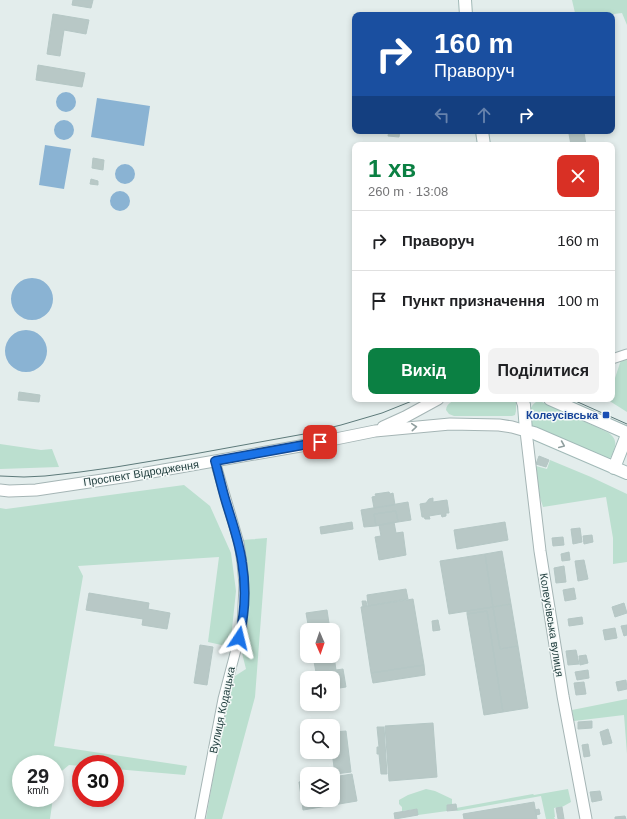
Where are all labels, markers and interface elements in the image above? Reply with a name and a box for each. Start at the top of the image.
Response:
icon: right [368,28,420,80]
text: 160 m [434,28,513,59]
text: Праворуч [434,61,515,81]
icon: left [431,104,453,126]
icon: ahead [473,104,495,126]
icon: right [515,104,537,126]
text: 1 хв [368,155,416,182]
button: close [557,155,599,197]
text: 260 m · 13:08 [368,184,448,199]
icon: right [368,230,390,252]
text: Праворуч [402,232,475,249]
text: 160 m [557,232,599,249]
icon: arrive [368,290,390,312]
text: Пункт призначення [402,292,545,309]
text: 100 m [557,292,599,309]
button: Вихід [368,348,480,394]
button: Поділитися [488,348,599,394]
place label: Колеусівська [526,409,599,421]
marker: Колеусівська [601,410,611,420]
one-way arrow [411,423,417,432]
pin [303,425,337,459]
icon: arrive [309,431,331,453]
one-way arrow [558,440,566,448]
street label: Проспект Відродження [82,458,200,488]
street label: Колеусівська вулиця [538,572,566,678]
position arrow [218,617,260,659]
north arrow [300,623,340,663]
map controls [300,623,340,807]
street label: Вулиця Кодацька [207,665,237,754]
button: sound [300,671,340,711]
button: search [300,719,340,759]
speed limit sign: 30 [72,755,124,807]
text: 29 [27,765,49,787]
button: layers [300,767,340,807]
text: km/h [27,785,49,796]

